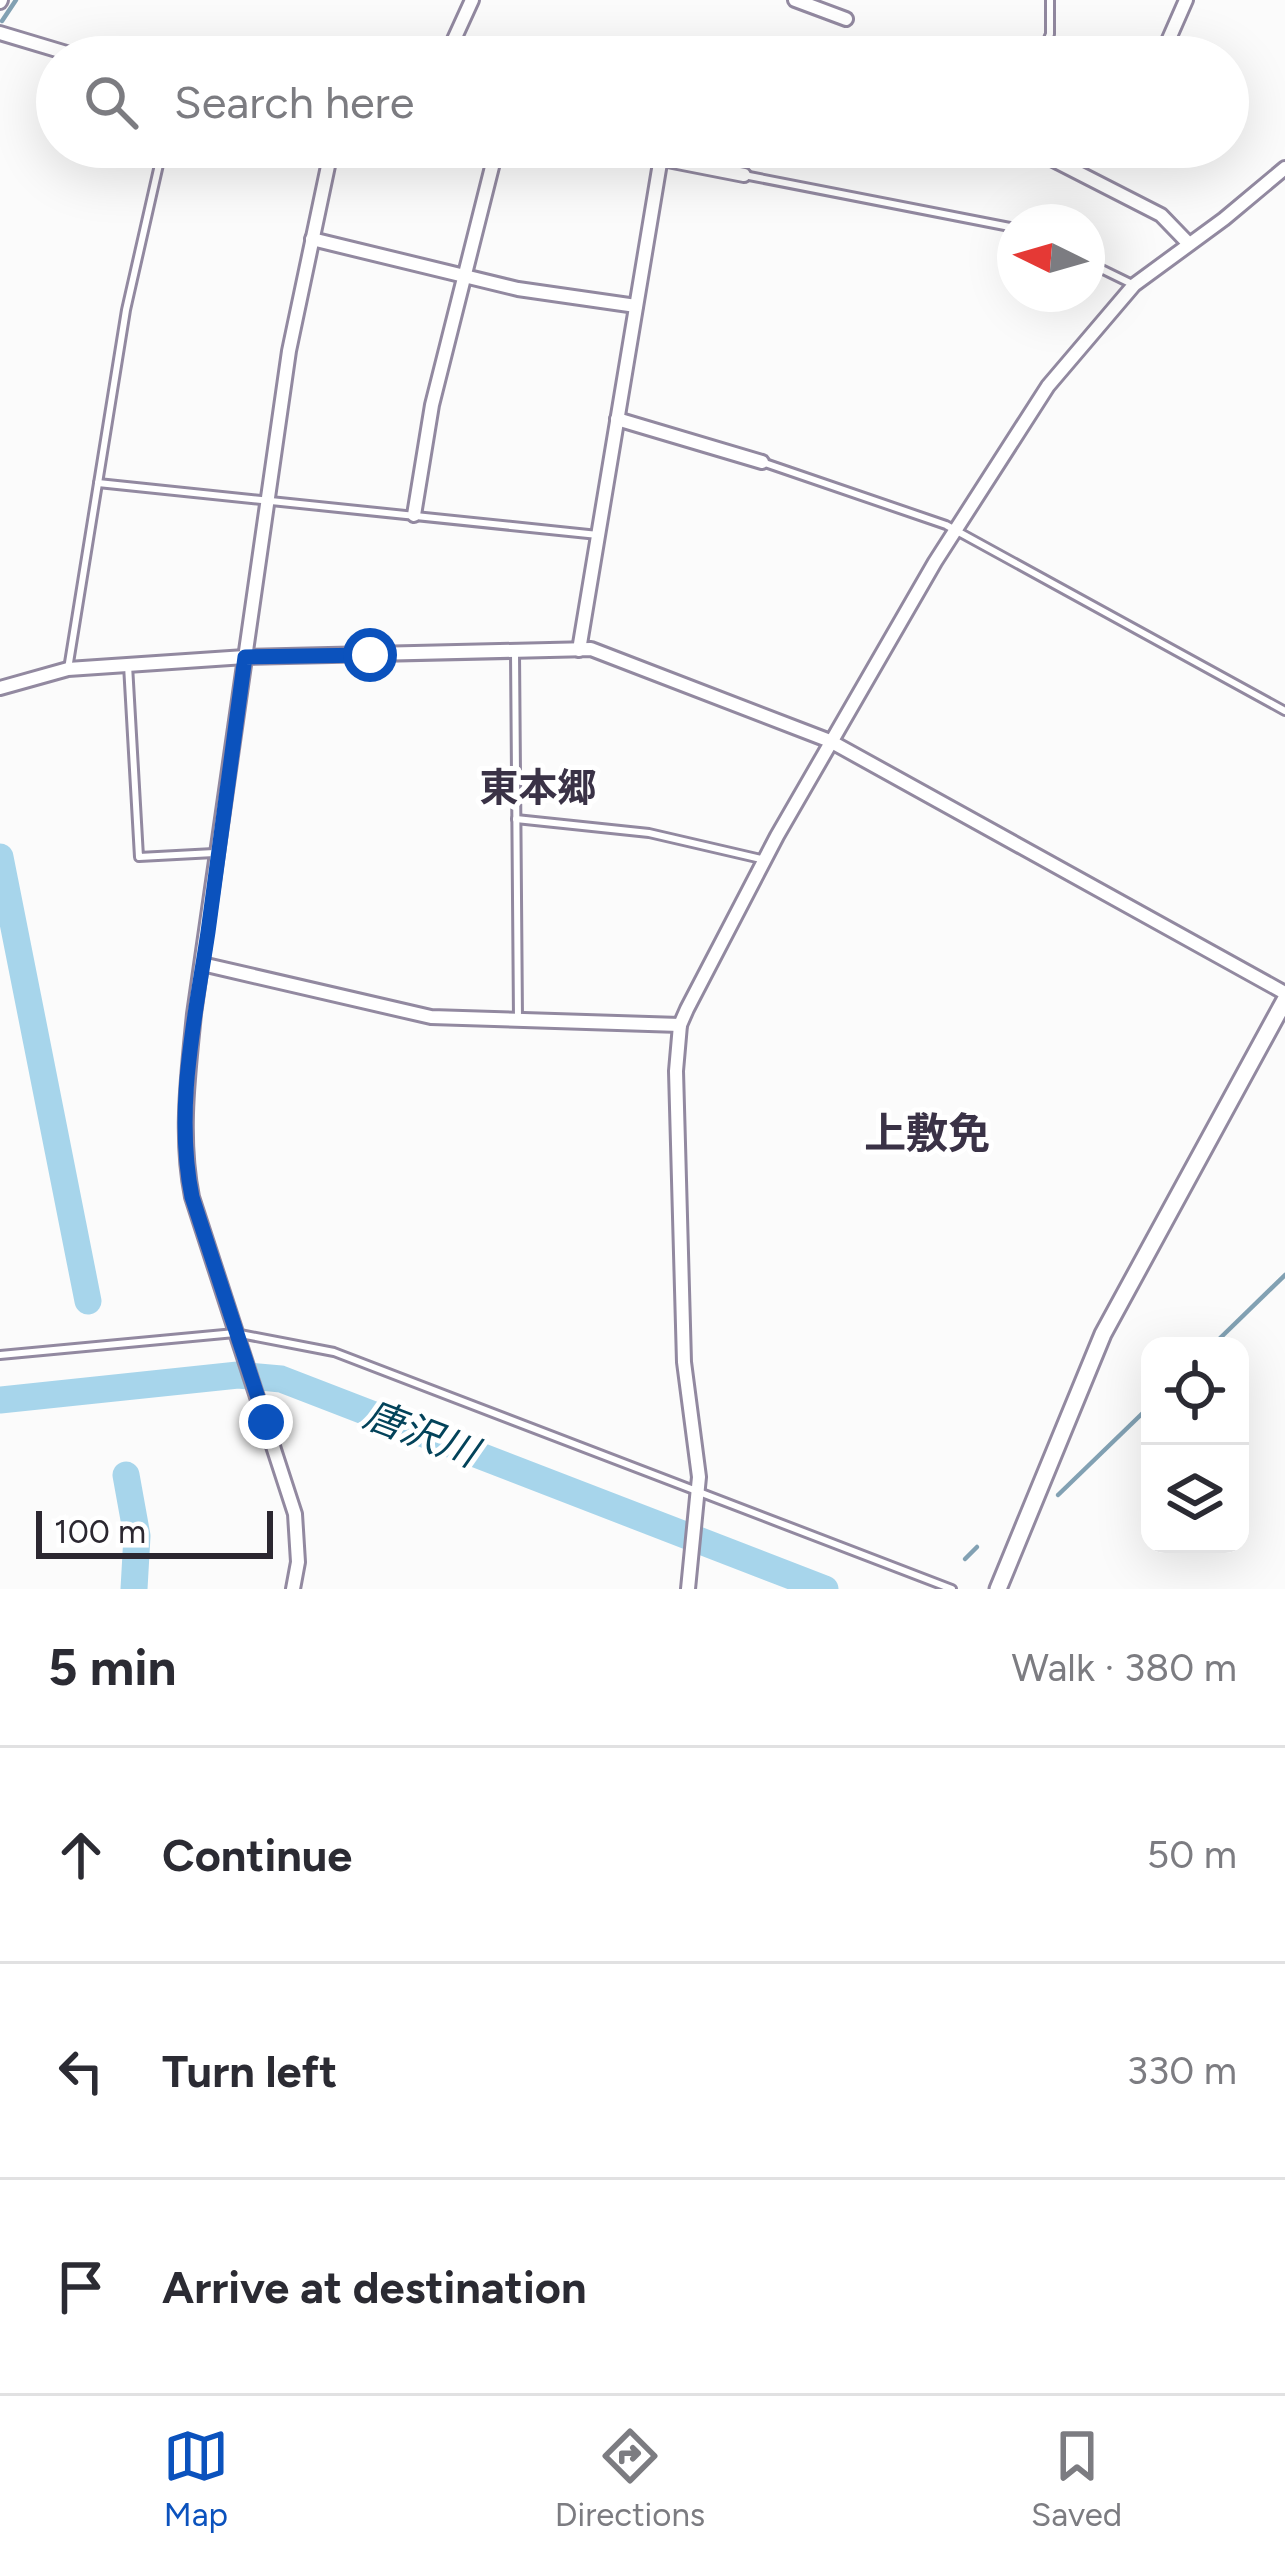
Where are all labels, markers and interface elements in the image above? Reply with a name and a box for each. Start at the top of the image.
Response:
search box [36,36,1249,168]
icon: search [78,69,144,135]
text: Search here [174,75,414,129]
north arrow [997,204,1105,312]
route start [343,628,397,682]
district label: 東本郷 [479,764,597,811]
district label: 上敷免 [864,1108,990,1159]
map controls [1141,1337,1249,1553]
button: locate [1141,1337,1249,1445]
water label: 唐沢川 [358,1391,488,1478]
route end [239,1395,293,1449]
button: layers [1141,1445,1249,1553]
scale bar [36,1505,273,1558]
text: 100 m [54,1512,146,1551]
text: 5 min [48,1637,177,1698]
text: Walk · 380 m [1012,1644,1237,1691]
icon: ahead [48,1822,114,1888]
text: Continue [162,1828,352,1882]
text: 50 m [1147,1831,1237,1878]
icon: left [48,2038,114,2104]
text: Turn left [162,2044,337,2098]
text: 330 m [1127,2047,1237,2094]
icon: arrive [48,2254,114,2320]
text: Arrive at destination [162,2260,586,2314]
tab: Map [163,2423,229,2534]
tab: Directions [555,2423,705,2534]
tab: Saved [1031,2423,1122,2534]

